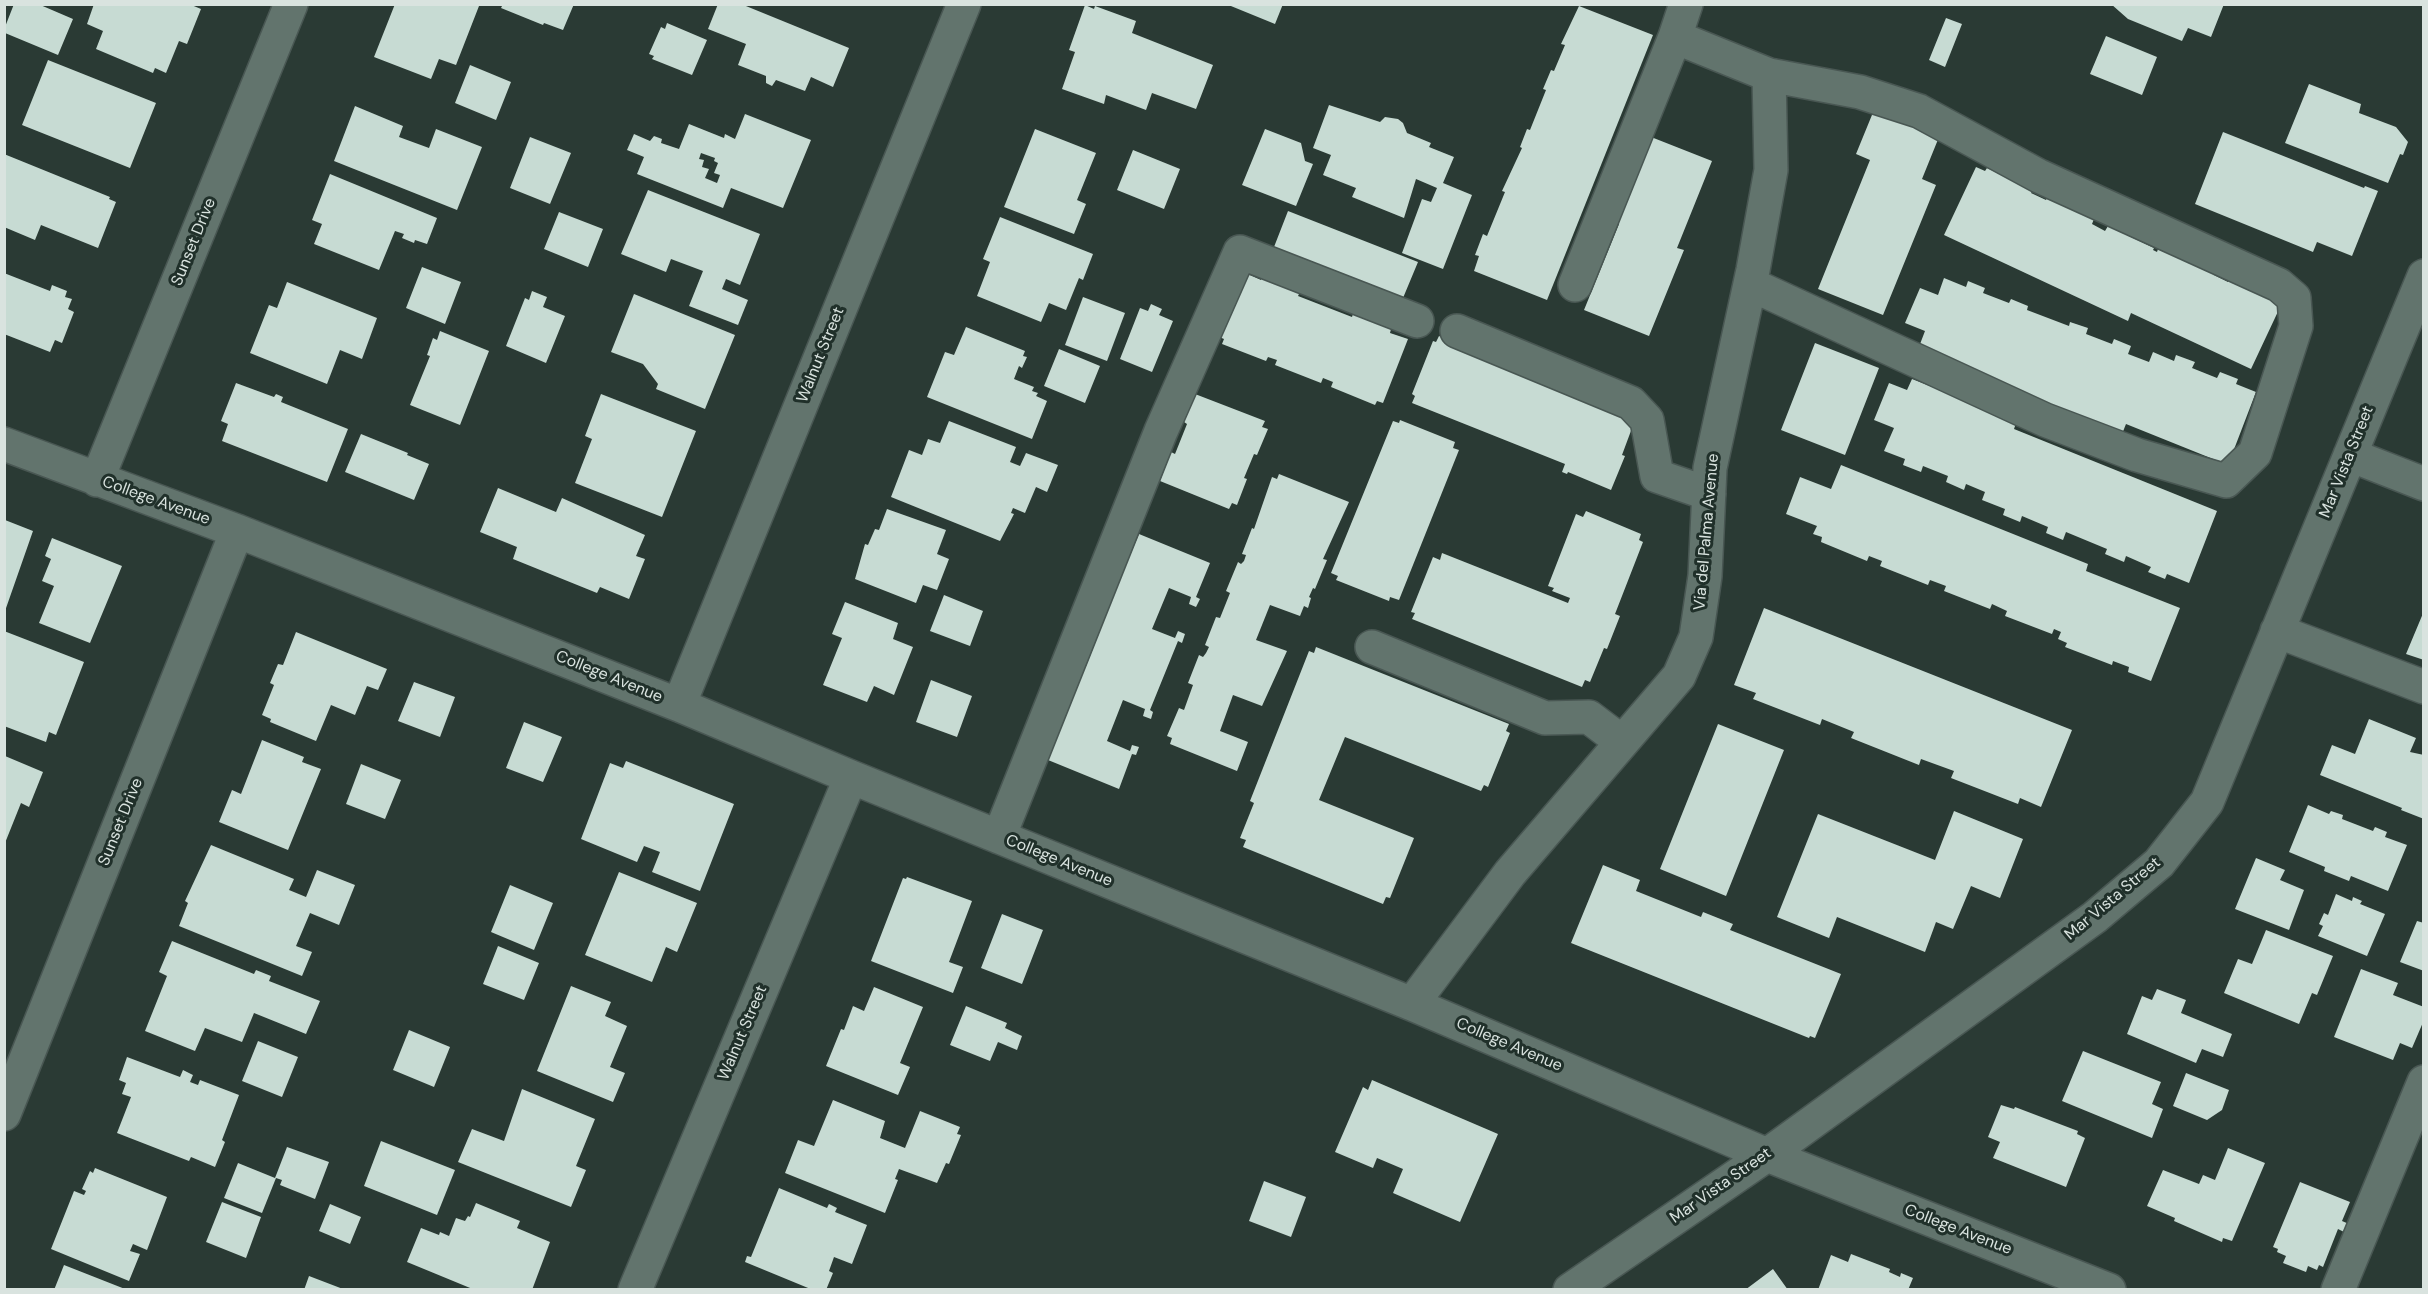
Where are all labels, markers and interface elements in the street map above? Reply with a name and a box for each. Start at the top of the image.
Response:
street label: Sunset Drive [168,195,220,289]
street label: Walnut Street [793,304,849,406]
street label: Mar Vista Street [2316,403,2378,521]
street label: Via del Palma Avenue [1691,453,1723,611]
street label: College Avenue [99,473,213,529]
street label: College Avenue [553,647,665,707]
street label: Sunset Drive [95,775,147,869]
street label: College Avenue [1003,831,1115,891]
street label: Mar Vista Street [2061,853,2165,945]
street label: Walnut Street [714,983,772,1083]
street label: College Avenue [1453,1014,1565,1076]
street label: Mar Vista Street [1667,1144,1775,1228]
street label: College Avenue [1902,1201,2014,1259]

